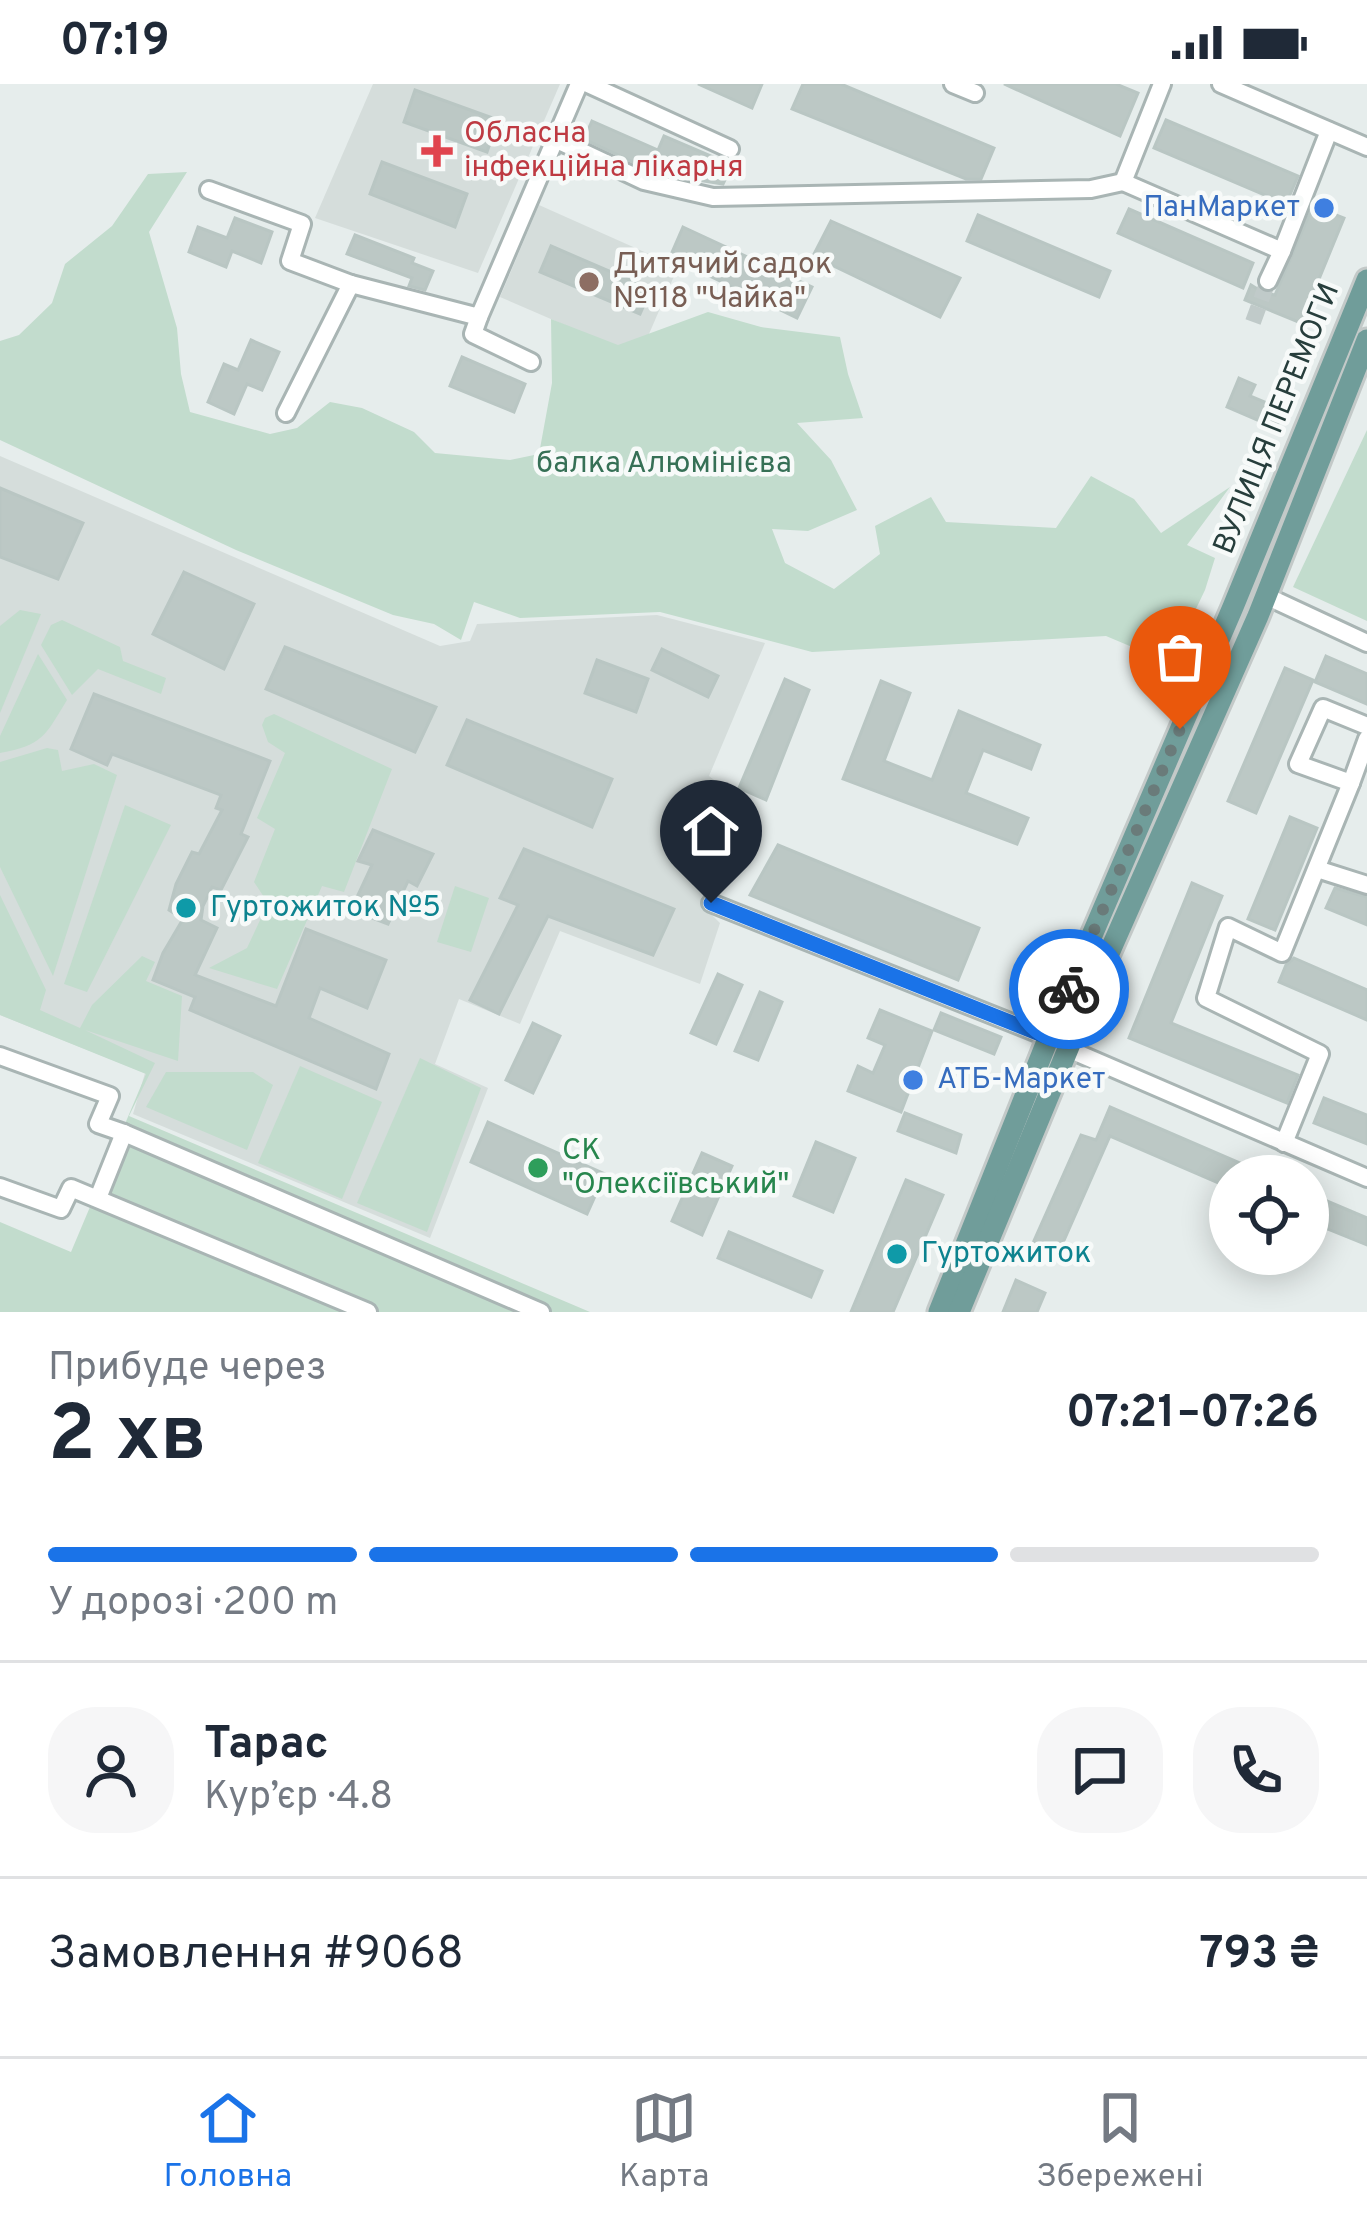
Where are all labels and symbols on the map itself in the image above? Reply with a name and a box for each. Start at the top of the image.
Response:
place label: Обласна інфекційна лікарня [464,116,744,187]
marker: Обласна інфекційна лікарня [421,135,453,167]
place label: ПанМаркет [1143,190,1300,227]
marker: ПанМаркет [1311,195,1337,221]
place label: Дитячий садок №118 "Чайка" [613,247,832,318]
marker: Дитячий садок №118 "Чайка" [576,269,602,295]
street label: ВУЛИЦЯ ПЕРЕМОГИ [1207,278,1349,560]
park label: балка Алюмінієва [536,446,792,483]
pin [1129,606,1231,729]
pin [660,780,762,903]
place label: Гуртожиток №5 [210,890,441,927]
marker: Гуртожиток №5 [173,895,199,921]
courier [1009,929,1129,1049]
place label: АТБ-Маркет [937,1062,1106,1099]
marker: АТБ-Маркет [900,1067,926,1093]
place label: СК "Олексіївський" [562,1133,789,1204]
marker: СК "Олексіївський" [525,1155,551,1181]
place label: Гуртожиток [921,1236,1091,1273]
marker: Гуртожиток [884,1241,910,1267]

